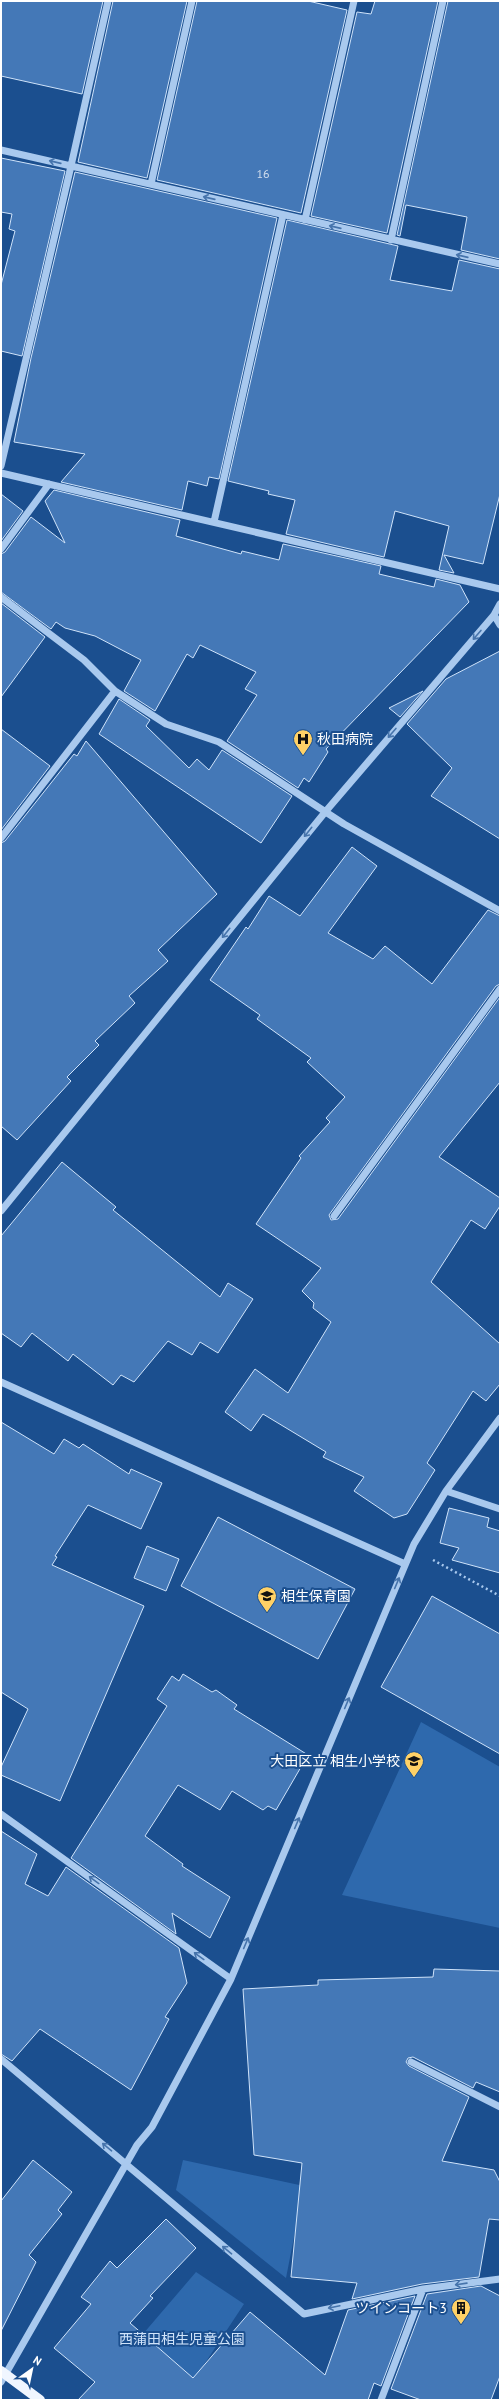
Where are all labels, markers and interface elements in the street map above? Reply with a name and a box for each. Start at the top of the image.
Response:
one-way arrow [48,158,61,166]
house number: 16 [256,166,270,181]
one-way arrow [202,193,215,201]
one-way arrow [329,222,342,230]
one-way arrow [456,251,469,259]
one-way arrow [472,629,481,640]
hospital icon: 秋田病院 [292,728,314,756]
one-way arrow [388,728,397,739]
place label: 秋田病院 [317,730,373,748]
one-way arrow [304,827,312,838]
one-way arrow [222,928,231,939]
one-way arrow [394,1577,401,1589]
school or university icon: 相生保育園 [256,1585,278,1613]
place label: 相生保育園 [281,1587,351,1605]
one-way arrow [344,1697,351,1709]
school or university icon: 大田区立 相生小学校 [403,1750,425,1778]
place label: 大田区立 相生小学校 [270,1752,400,1770]
one-way arrow [293,1817,301,1829]
one-way arrow [88,1876,99,1884]
one-way arrow [243,1937,250,1949]
one-way arrow [194,1952,205,1960]
one-way arrow [102,2143,112,2152]
one-way arrow [222,2245,233,2254]
one-way arrow [455,2280,468,2288]
building icon: ツインコート3 [450,2297,472,2325]
place label: ツインコート3 [355,2299,447,2317]
one-way arrow [327,2304,340,2312]
park label: 西蒲田相生児童公園 [119,2330,245,2348]
north arrow [12,2349,52,2389]
text: N [31,2353,44,2368]

